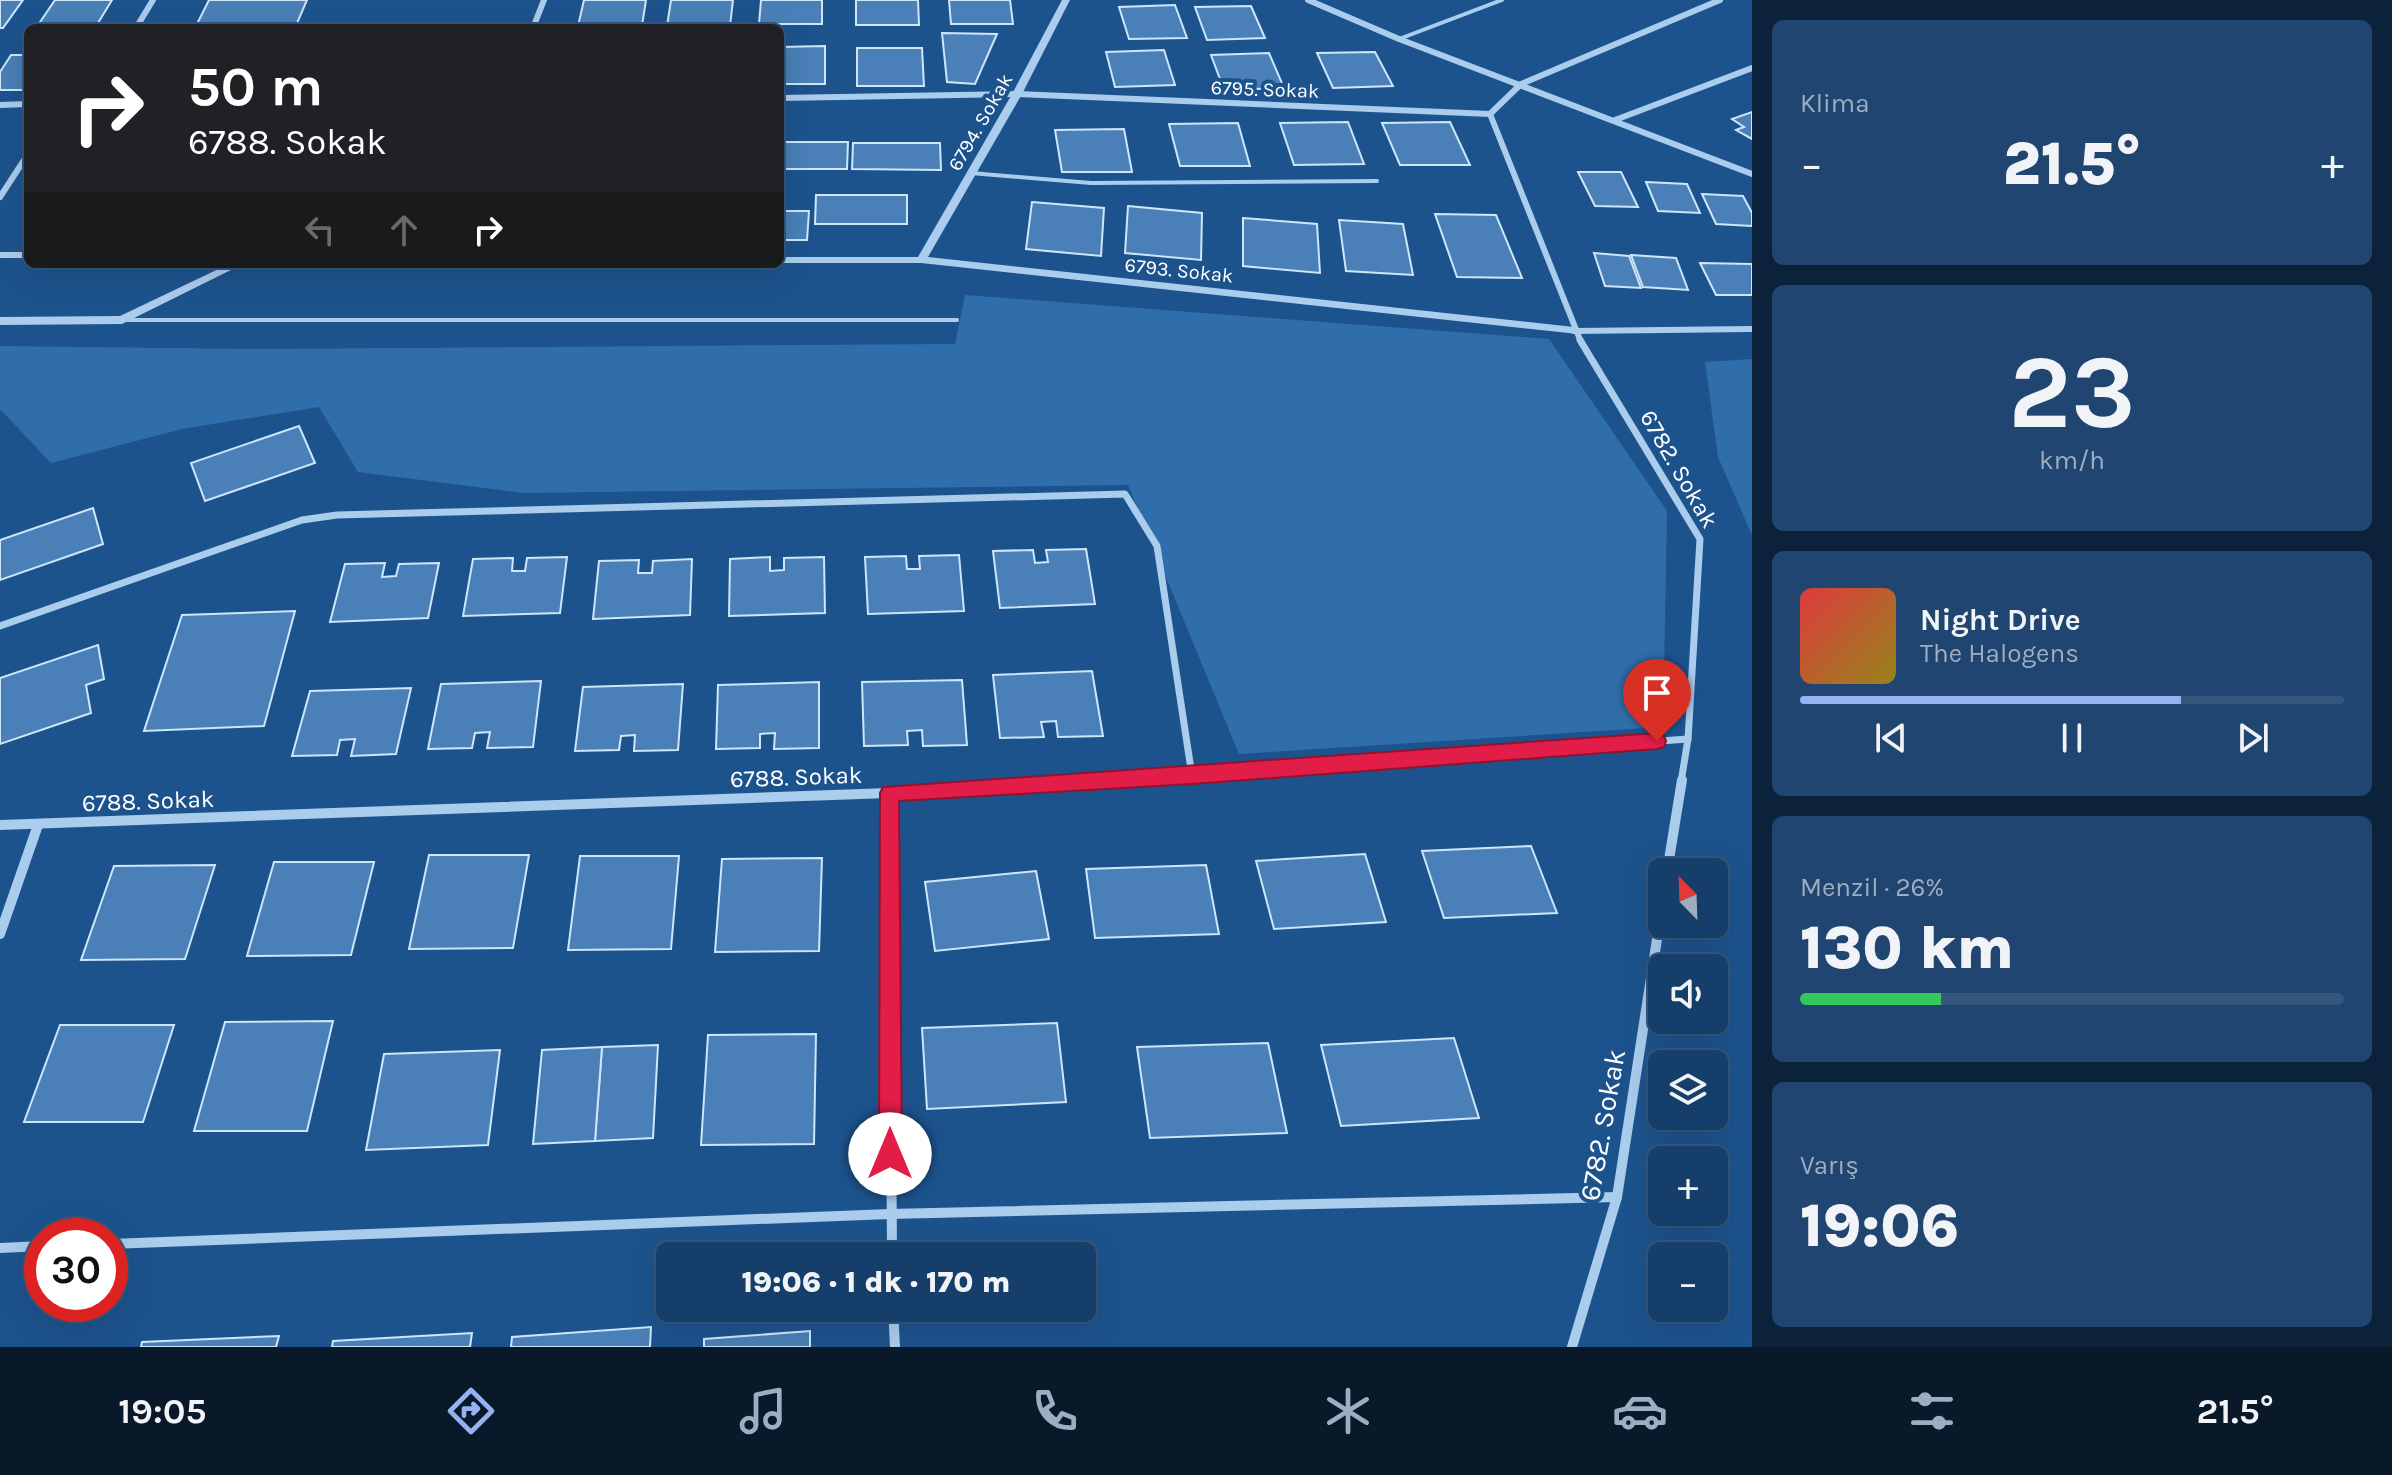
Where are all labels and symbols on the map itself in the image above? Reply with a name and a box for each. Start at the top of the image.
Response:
street label: 6794. Sokak [943,70,1018,175]
street label: 6795. Sokak [1210,76,1320,103]
street label: 6793. Sokak [1123,253,1234,288]
street label: 6782. Sokak [1634,405,1724,533]
pin [1623,659,1691,741]
street label: 6788. Sokak [729,761,863,793]
street label: 6788. Sokak [81,785,215,817]
north arrow [1648,858,1728,938]
street label: 6782. Sokak [1573,1047,1632,1204]
position arrow [848,1112,932,1196]
speed limit sign: 30 [24,1218,128,1322]

